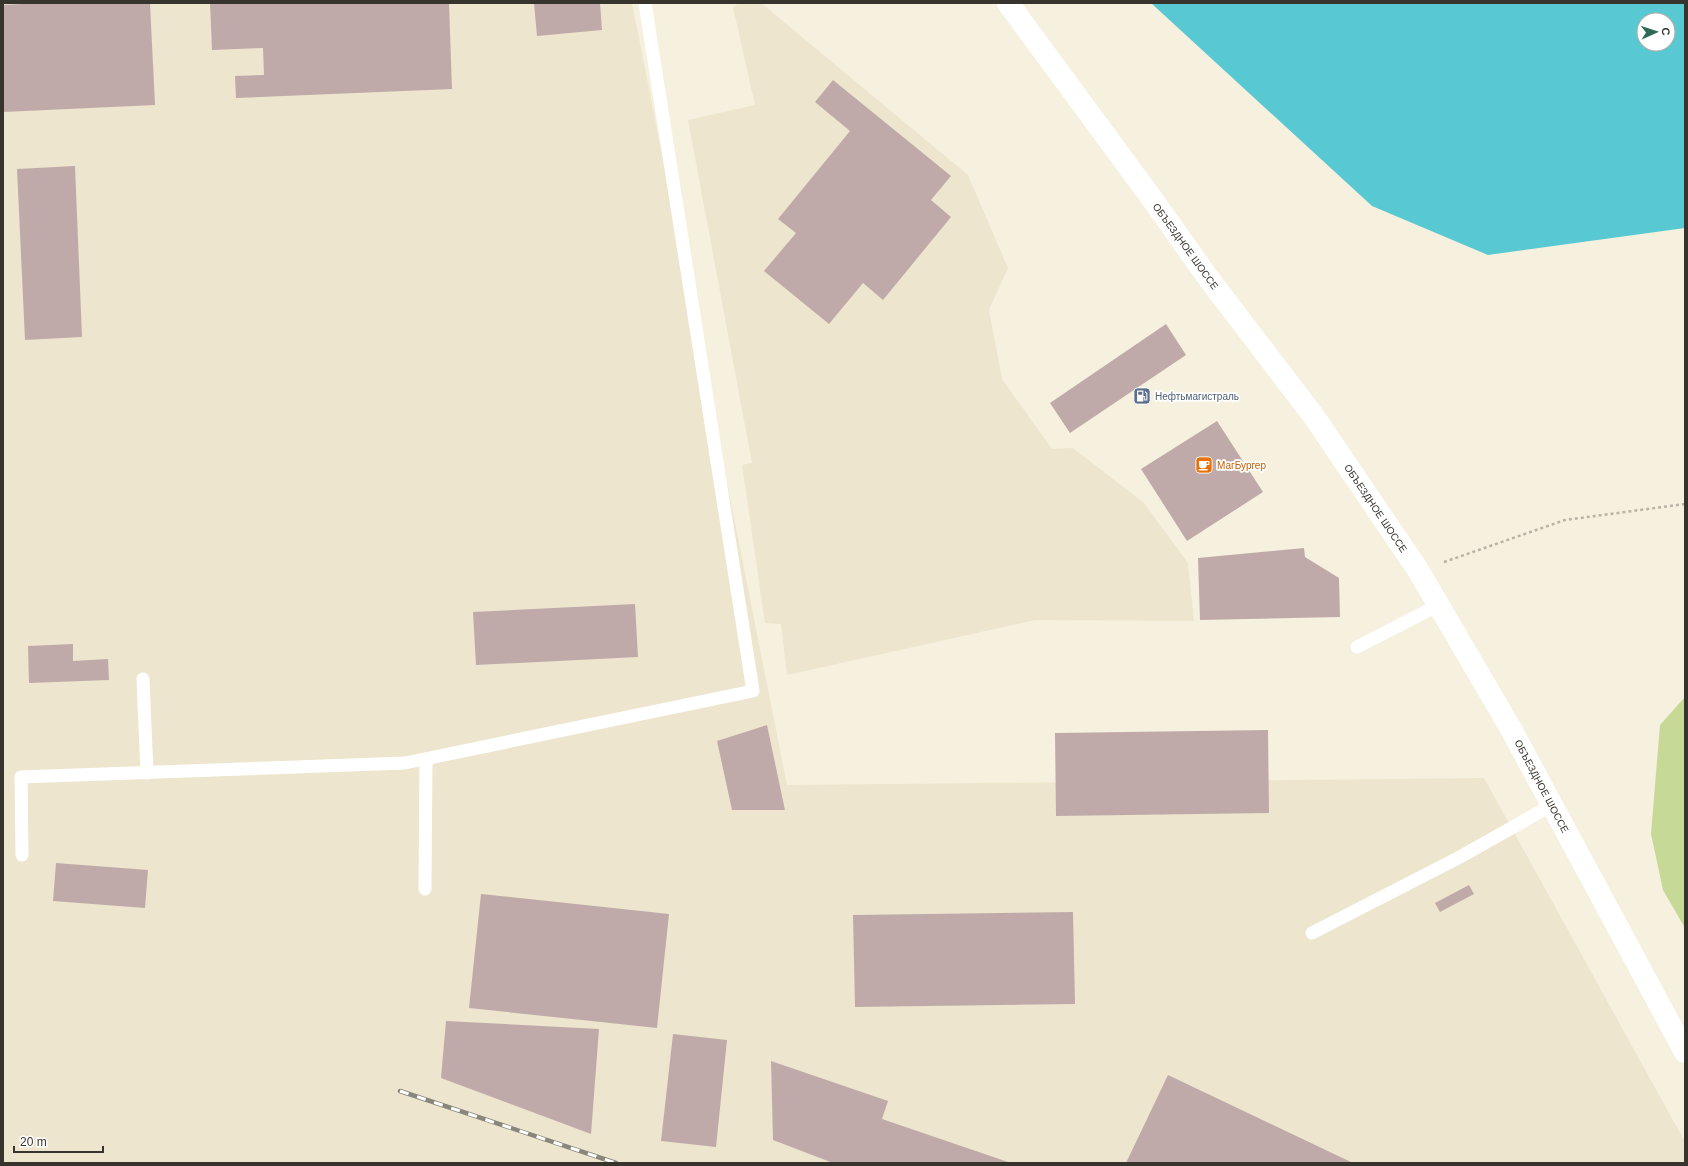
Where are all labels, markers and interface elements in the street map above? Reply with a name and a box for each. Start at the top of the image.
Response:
north arrow [1636,12,1676,52]
text: С [1660,27,1672,36]
street label: ОБЪЕЗДНОЕ ШОССЕ [1151,201,1221,292]
fuel station icon: Нефтьмагистраль [1132,386,1152,406]
place label: Нефтьмагистраль [1155,391,1239,402]
cafe icon: МагБургер [1194,455,1214,475]
place label: МагБургер [1217,460,1266,471]
street label: ОБЪЕЗДНОЕ ШОССЕ [1342,462,1409,555]
street label: ОБЪЕЗДНОЕ ШОССЕ [1512,738,1571,835]
scale bar [14,1128,103,1154]
text: 20 m [20,1135,47,1149]

